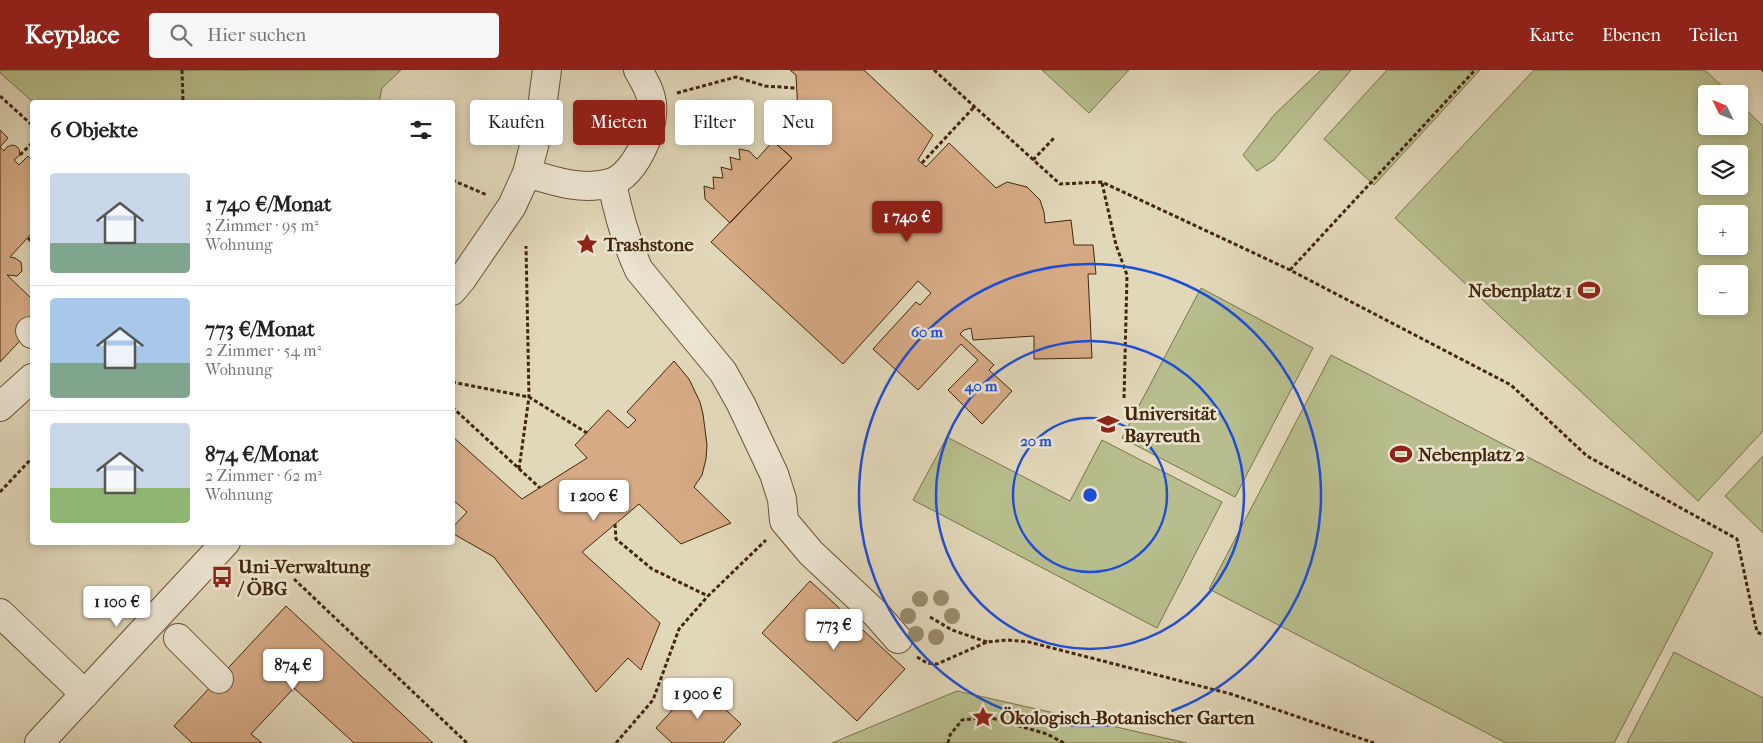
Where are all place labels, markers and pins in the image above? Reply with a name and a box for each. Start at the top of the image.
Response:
pin: 1 740 € [861,200,953,243]
place icon: Trashstone [574,231,600,257]
place label: Trashstone [603,234,694,256]
sports icon: Nebenplatz 1 [1576,277,1602,303]
place label: Nebenplatz 1 [1468,280,1572,302]
place label: Universität Bayreuth [1123,403,1217,447]
school or university icon: Universität Bayreuth [1095,411,1121,437]
sports icon: Nebenplatz 2 [1388,441,1414,467]
place label: Nebenplatz 2 [1418,444,1525,466]
pin: 1 200 € [548,480,640,522]
centre of rings [1081,486,1099,504]
place label: Uni-Verwaltung / ÖBG [237,556,371,600]
bus stop icon: Uni-Verwaltung / ÖBG [209,564,235,590]
pin: 1 100 € [71,586,163,628]
pin: 773 € [799,608,869,651]
pin: 874 € [258,648,328,691]
pin: 1 900 € [652,678,744,720]
place icon: Ökologisch-Botanischer Garten [970,704,996,730]
place label: Ökologisch-Botanischer Garten [1000,706,1256,729]

